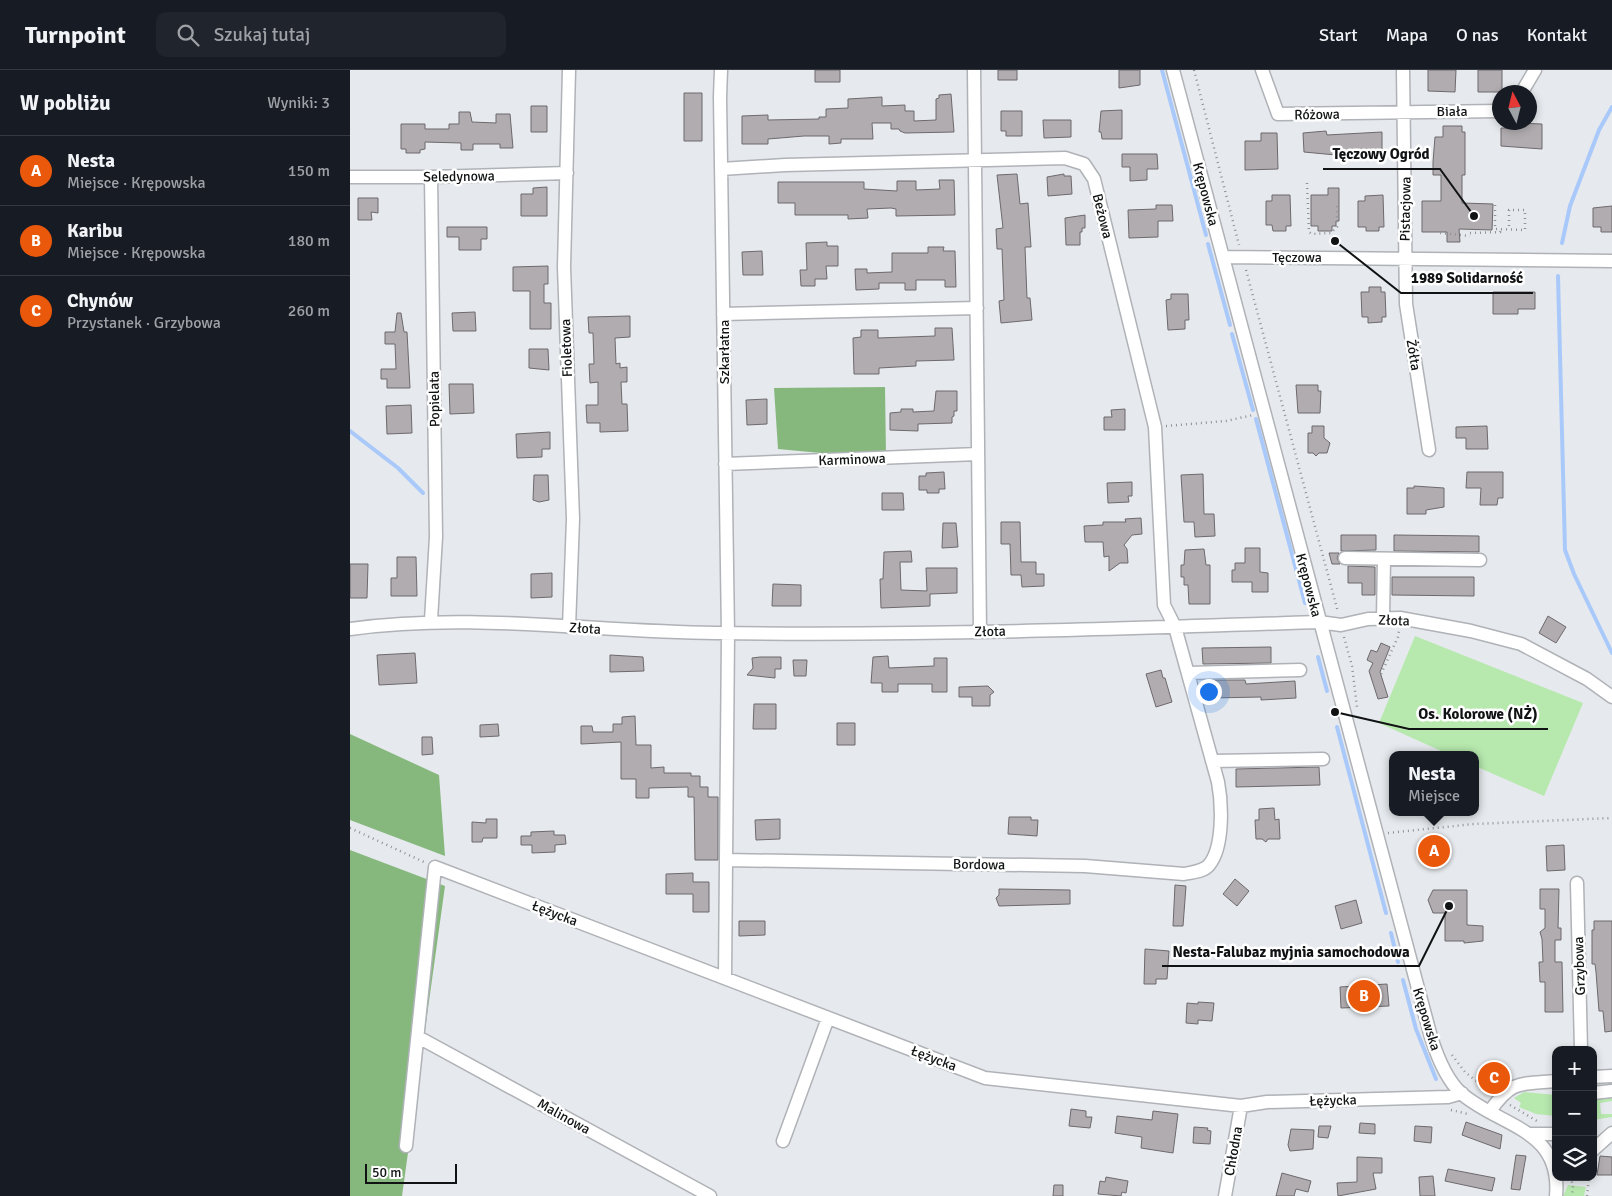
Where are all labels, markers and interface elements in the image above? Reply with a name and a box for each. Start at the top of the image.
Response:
search box [156,12,506,57]
text: Turnpoint [25,20,126,50]
icon: search [174,21,202,49]
text: Szukaj tutaj [214,23,310,47]
text: Start [1319,24,1358,46]
text: Mapa [1386,24,1428,46]
text: O nas [1456,24,1499,46]
text: Kontakt [1527,24,1587,46]
north arrow [1492,85,1537,130]
text: W pobliżu [20,90,111,116]
text: Wyniki: 3 [267,93,330,113]
street label: Biała [1436,103,1468,120]
street label: Różowa [1294,106,1340,123]
callout: Tęczowy Ogród [1323,139,1440,169]
text: Tęczowy Ogród [1332,145,1430,163]
text: Nesta [67,149,115,173]
street label: Krępowska [1189,160,1222,228]
text: A [31,161,41,181]
text: 150 m [288,161,330,181]
street label: Seledynowa [423,167,495,186]
text: Miejsce · Krępowska [67,173,206,193]
street label: Pistacjowa [1396,177,1415,241]
street label: Beżowa [1089,192,1116,240]
text: Karibu [67,219,123,243]
text: B [31,231,41,251]
text: 180 m [288,231,330,251]
text: Miejsce · Krępowska [67,243,206,263]
street label: Tęczowa [1272,249,1322,266]
callout: 1989 Solidarność [1401,263,1533,293]
text: 1989 Solidarność [1411,269,1523,287]
text: Chynów [67,289,133,313]
text: C [31,301,41,321]
text: 260 m [288,301,330,321]
text: Przystanek · Grzybowa [67,313,221,333]
street label: Fioletowa [557,319,576,377]
street label: Szkarłatna [716,320,733,384]
street label: Żółta [1403,338,1424,372]
street label: Popielata [426,371,443,427]
street label: Karminowa [818,450,886,469]
street label: Krępowska [1292,551,1325,619]
street label: Złota [1378,611,1410,630]
street label: Złota [569,619,601,638]
street label: Złota [974,623,1006,640]
your location [1196,679,1222,705]
callout: Os. Kolorowe (NŻ) [1409,699,1548,729]
text: Os. Kolorowe (NŻ) [1418,705,1538,723]
popup [1389,751,1479,816]
text: Nesta [1408,762,1456,786]
text: Miejsce [1408,786,1460,806]
pin: A [1418,832,1450,870]
street label: Bordowa [953,856,1005,873]
street label: Łężycka [530,897,580,930]
callout: Nesta-Falubaz myjnia samochodowa [1162,936,1419,966]
street label: Grzybowa [1570,936,1589,996]
text: Nesta-Falubaz myjnia samochodowa [1172,943,1410,961]
pin: B [1348,977,1380,1015]
street label: Krępowska [1409,985,1444,1053]
street label: Łężycka [909,1042,959,1075]
map controls [1552,1046,1597,1181]
button: + [1552,1046,1597,1091]
pin: C [1478,1059,1510,1097]
street label: Łężycka [1309,1091,1357,1110]
button: − [1552,1091,1597,1136]
street label: Malinowa [534,1095,593,1138]
street label: Chłodna [1221,1125,1246,1177]
button: layers [1552,1136,1597,1181]
scale bar [365,1161,458,1184]
text: 50 m [372,1164,401,1181]

